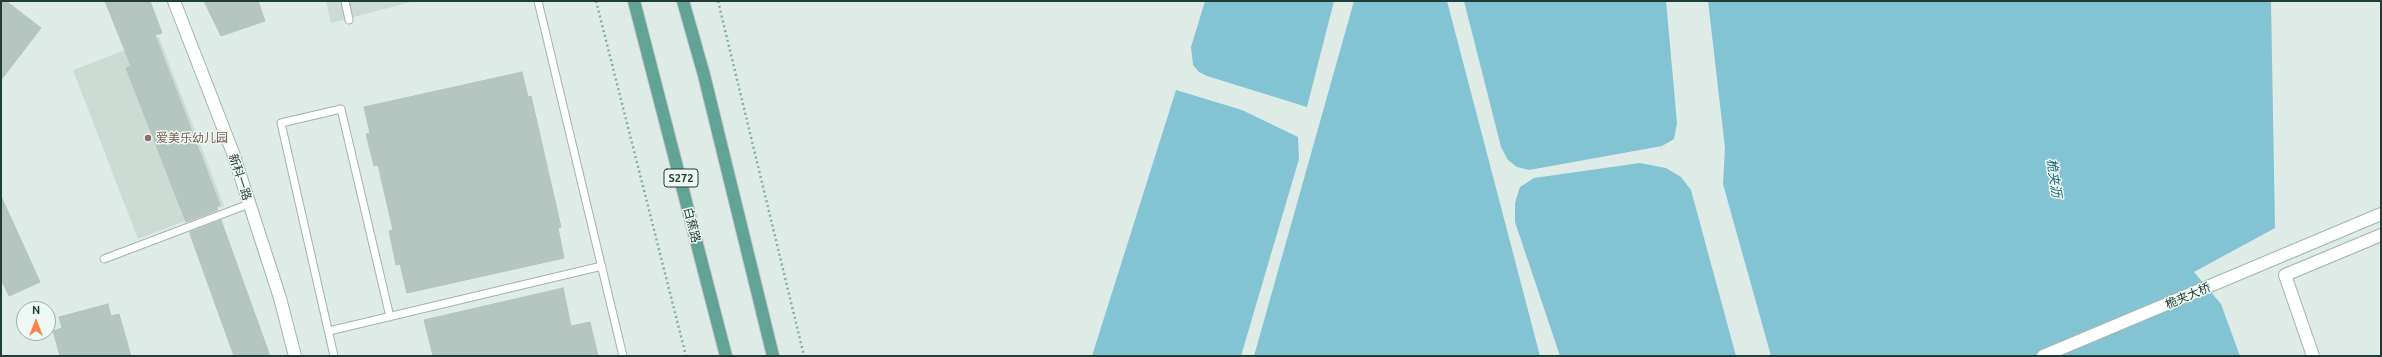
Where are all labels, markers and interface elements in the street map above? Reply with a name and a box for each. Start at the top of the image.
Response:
place label: 爱美乐幼儿园 [156,131,228,145]
marker: 爱美乐幼儿园 [143,133,153,143]
street label: 新科一路 [226,152,254,202]
water label: 桅夹沥 [2044,158,2064,198]
road number: S272 [664,169,698,187]
street label: 白蕉路 [681,206,703,244]
street label: 桅夹大桥 [2163,280,2213,312]
north arrow [16,301,56,341]
text: N [32,304,40,316]

